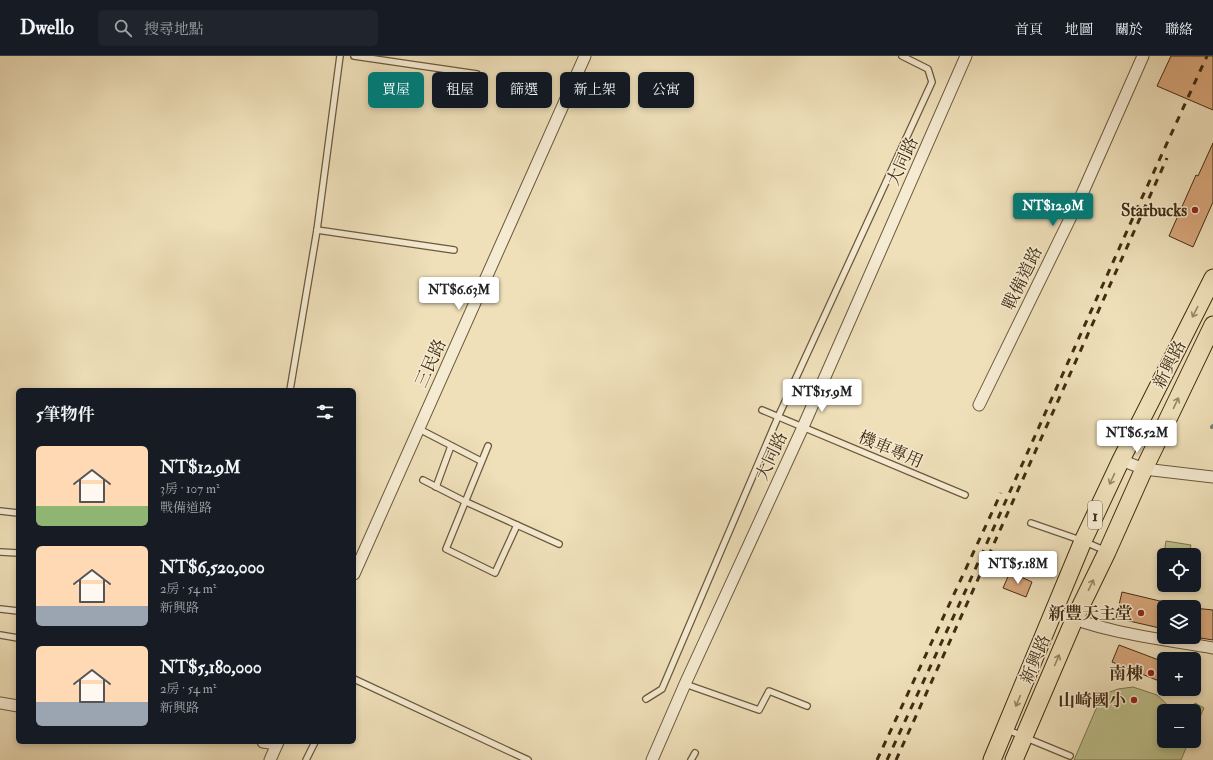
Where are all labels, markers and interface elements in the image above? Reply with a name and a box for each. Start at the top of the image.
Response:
search box [98,10,378,46]
text: Dwello [20,16,74,40]
icon: search [112,17,134,39]
text: 搜尋地點 [144,20,204,39]
text: 首頁 [1015,21,1043,38]
text: 地圖 [1065,21,1093,38]
text: 關於 [1115,21,1143,38]
text: 聯絡 [1165,21,1193,38]
chip: 買屋 [368,72,424,108]
chip: 租屋 [432,72,488,108]
chip: 篩選 [496,72,552,108]
chip: 新上架 [560,72,630,108]
chip: 公寓 [638,72,694,108]
street label: 大同路 [882,134,922,189]
pin: NT$12.9M [1012,193,1094,227]
text: NT$12.9M [1022,198,1084,214]
place label: Starbucks [1121,200,1187,221]
marker: Starbucks [1190,205,1200,215]
street label: 戰備道路 [998,243,1047,313]
pin: NT$6.63M [418,277,500,311]
text: NT$6.63M [428,282,490,298]
one-way arrow [1191,306,1199,318]
street label: 三民路 [410,336,450,391]
street label: 新興路 [1149,337,1190,392]
pin: NT$15.9M [781,379,863,413]
text: NT$15.9M [792,384,852,400]
one-way arrow [1173,398,1180,410]
icon: filters [314,401,336,423]
text: 5筆物件 [36,404,94,425]
pin: NT$6.52M [1096,420,1178,454]
text: NT$6.52M [1106,425,1168,441]
street label: 機車專用 [855,427,926,472]
street label: 大同路 [751,429,792,484]
text: NT$12.9M [160,457,241,478]
icon: home [68,462,116,510]
one-way arrow [1108,472,1115,484]
text: 3房 · 107 m² [160,481,220,497]
text: 戰備道路 [160,500,212,516]
road number: 1 [1088,501,1102,529]
map controls [1157,548,1201,748]
button: locate [1157,548,1201,592]
pin: NT$5.18M [977,551,1059,585]
text: NT$5.18M [988,556,1048,572]
text: NT$6,520,000 [160,557,265,578]
icon: home [68,562,116,610]
one-way arrow [1088,579,1095,591]
text: 2房 · 54 m² [160,581,217,597]
text: 新興路 [160,600,199,616]
button: layers [1157,600,1201,644]
place label: 新豐天主堂 [1048,603,1133,624]
marker: 新豐天主堂 [1136,608,1146,618]
street label: 新興路 [1016,632,1055,687]
button: + [1157,652,1201,696]
one-way arrow [1054,654,1061,666]
text: NT$5,180,000 [160,657,262,678]
icon: home [68,662,116,710]
place label: 南棟 [1109,663,1143,684]
marker: 南棟 [1146,668,1156,678]
text: 2房 · 54 m² [160,681,217,697]
place label: 山崎國小 [1058,690,1126,711]
one-way arrow [1013,695,1021,707]
marker: 山崎國小 [1129,695,1139,705]
text: 新興路 [160,700,199,716]
button: − [1157,704,1201,748]

